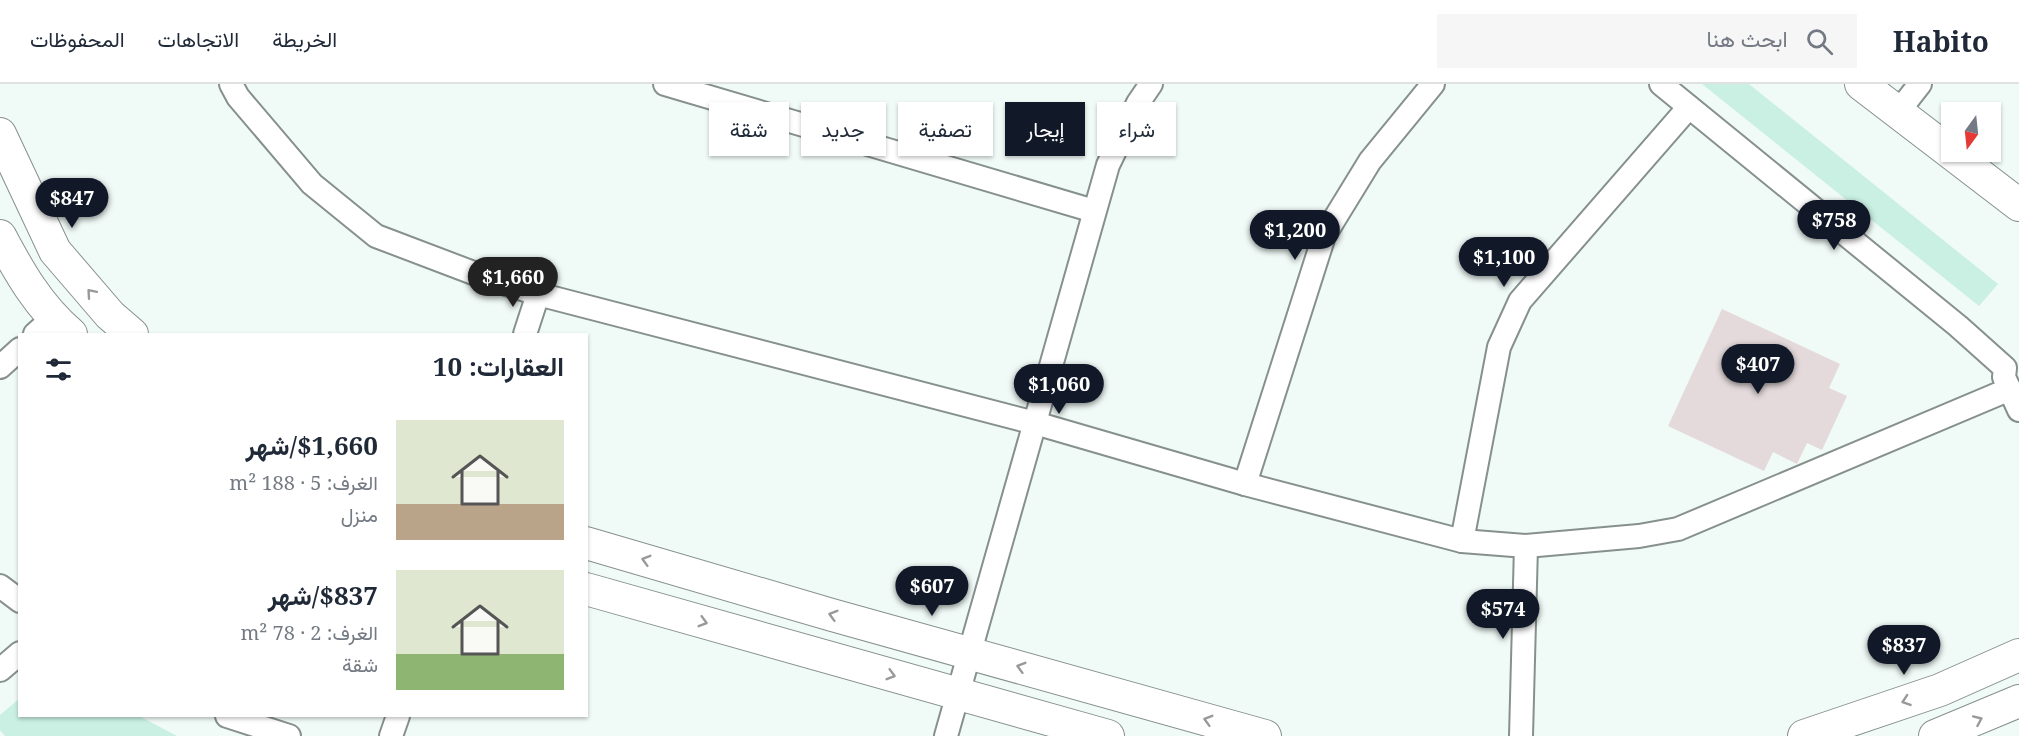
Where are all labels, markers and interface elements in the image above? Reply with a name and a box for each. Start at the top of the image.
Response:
search box [1437,14,1857,68]
text: Habito [1893,22,1989,60]
text: ابحث هنا [1706,23,1788,53]
text: المحفوظات [30,25,125,53]
text: الاتجاهات [158,25,239,53]
text: الخريطة [272,25,337,53]
icon: search [1803,25,1836,58]
chip: شقة [709,102,789,156]
chip: جديد [801,102,886,156]
chip: تصفية [898,102,993,156]
chip: إيجار [1005,102,1085,156]
chip: شراء [1097,102,1176,156]
north arrow [1941,102,2001,162]
map controls [1941,102,2001,162]
pin: $847 [36,178,108,229]
text: $847 [49,184,95,211]
pin: $758 [1798,200,1870,251]
text: $758 [1811,206,1857,233]
pin: $1,200 [1246,210,1344,261]
text: $1,200 [1264,216,1326,243]
pin: $1,100 [1455,237,1553,288]
text: $1,100 [1473,243,1535,270]
pin: $1,660 [464,257,562,308]
text: $1,660 [482,263,544,290]
one-way arrow [88,289,99,300]
pin: $407 [1722,344,1794,395]
text: العقارات: 10 [433,348,564,384]
text: $407 [1735,350,1781,377]
icon: filters [42,353,75,386]
pin: $1,060 [1010,364,1108,415]
text: $1,060 [1028,370,1090,397]
text: $1,660/شهر [245,427,378,463]
icon: home [444,444,516,516]
text: الغرف: 5 · 188 m² [229,469,378,496]
text: منزل [341,501,378,528]
one-way arrow [641,555,652,567]
pin: $607 [896,566,968,617]
text: $607 [909,572,955,599]
text: $837/شهر [268,577,378,613]
pin: $574 [1467,589,1539,640]
icon: home [444,594,516,666]
text: $574 [1480,595,1526,622]
one-way arrow [828,610,839,622]
one-way arrow [697,615,708,627]
text: الغرف: 2 · 78 m² [240,619,378,646]
pin: $837 [1868,625,1940,676]
text: $837 [1881,631,1927,658]
text: شقة [342,651,378,678]
one-way arrow [1016,662,1027,674]
one-way arrow [885,668,896,680]
one-way arrow [1902,694,1912,706]
one-way arrow [1203,715,1214,727]
one-way arrow [1971,715,1982,727]

